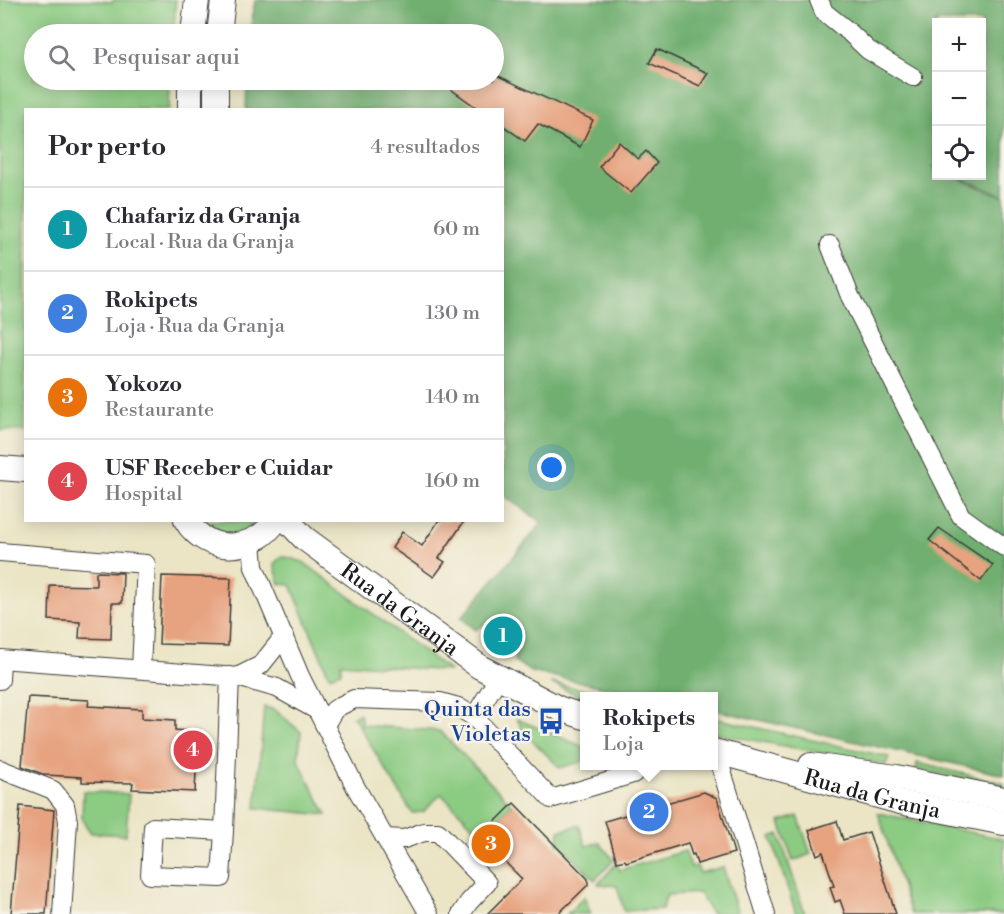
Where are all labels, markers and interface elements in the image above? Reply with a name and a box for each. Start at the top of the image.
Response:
map controls [932,18,986,180]
button: + [932,18,986,72]
search box [24,24,504,90]
icon: search [45,41,78,74]
text: Pesquisar aqui [93,44,240,71]
button: − [932,72,986,126]
button: locate [932,126,986,180]
text: Por perto [48,131,166,163]
text: 4 resultados [370,135,480,160]
text: Chafariz da Granja [105,203,300,230]
text: 1 [63,217,72,242]
text: 60 m [433,217,480,242]
text: Local · Rua da Granja [105,230,294,255]
text: Rokipets [105,287,198,314]
text: 2 [61,301,74,326]
text: 130 m [425,301,480,326]
text: Loja · Rua da Granja [105,314,285,339]
text: Yokozo [105,371,182,398]
text: 3 [61,385,74,410]
text: 140 m [425,385,480,410]
text: Restaurante [105,398,214,423]
your location [537,453,566,482]
text: USF Receber e Cuidar [105,455,333,482]
text: 4 [61,469,74,494]
text: 160 m [425,469,480,494]
text: Hospital [105,482,182,507]
street label: Rua da Granja [335,557,464,662]
pin: 1 [484,614,522,658]
popup [580,692,718,770]
place label: Quinta das Violetas [424,696,531,748]
text: Rokipets [603,705,695,732]
bus stop icon: Quinta das Violetas [536,706,566,736]
pin: 4 [174,728,212,772]
text: Loja [603,732,644,757]
street label: Rua da Granja [801,764,944,825]
pin: 2 [630,790,668,834]
pin: 3 [472,822,510,866]

